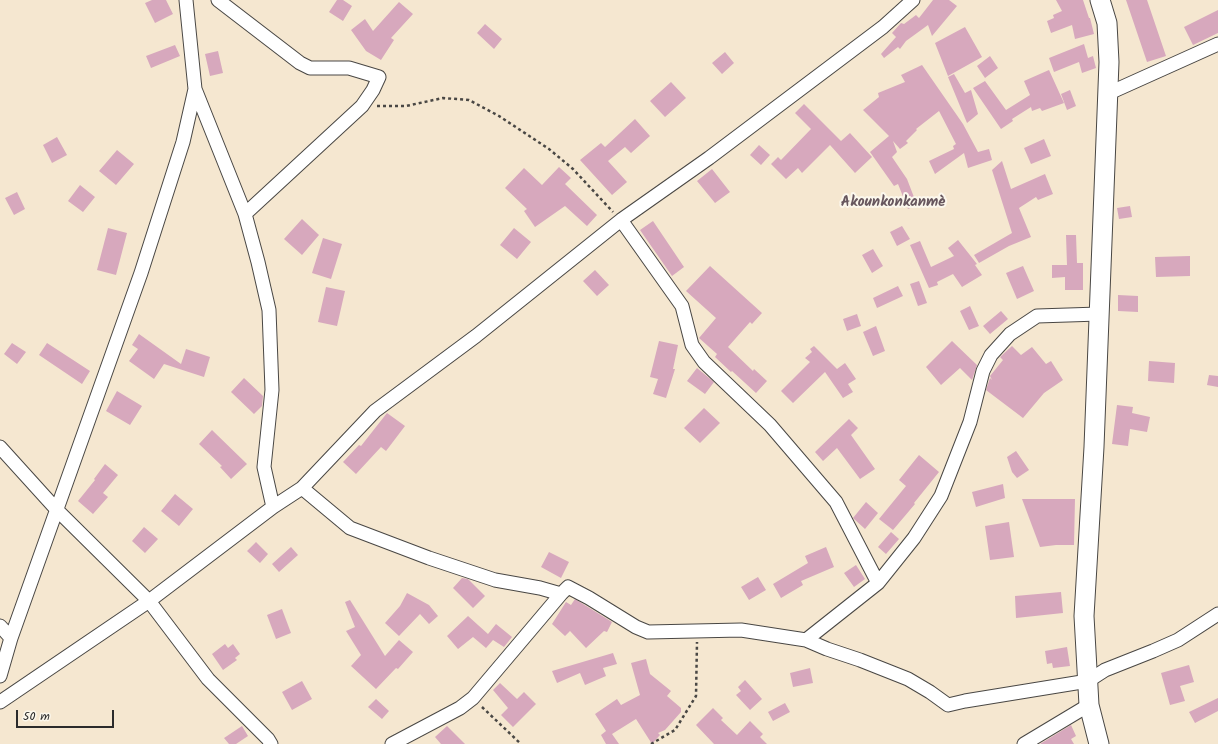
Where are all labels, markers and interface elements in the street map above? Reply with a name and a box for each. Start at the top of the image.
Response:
district label: Akounkonkanmè [841,194,945,212]
scale bar [18,702,116,728]
text: 50 m [23,707,50,726]

